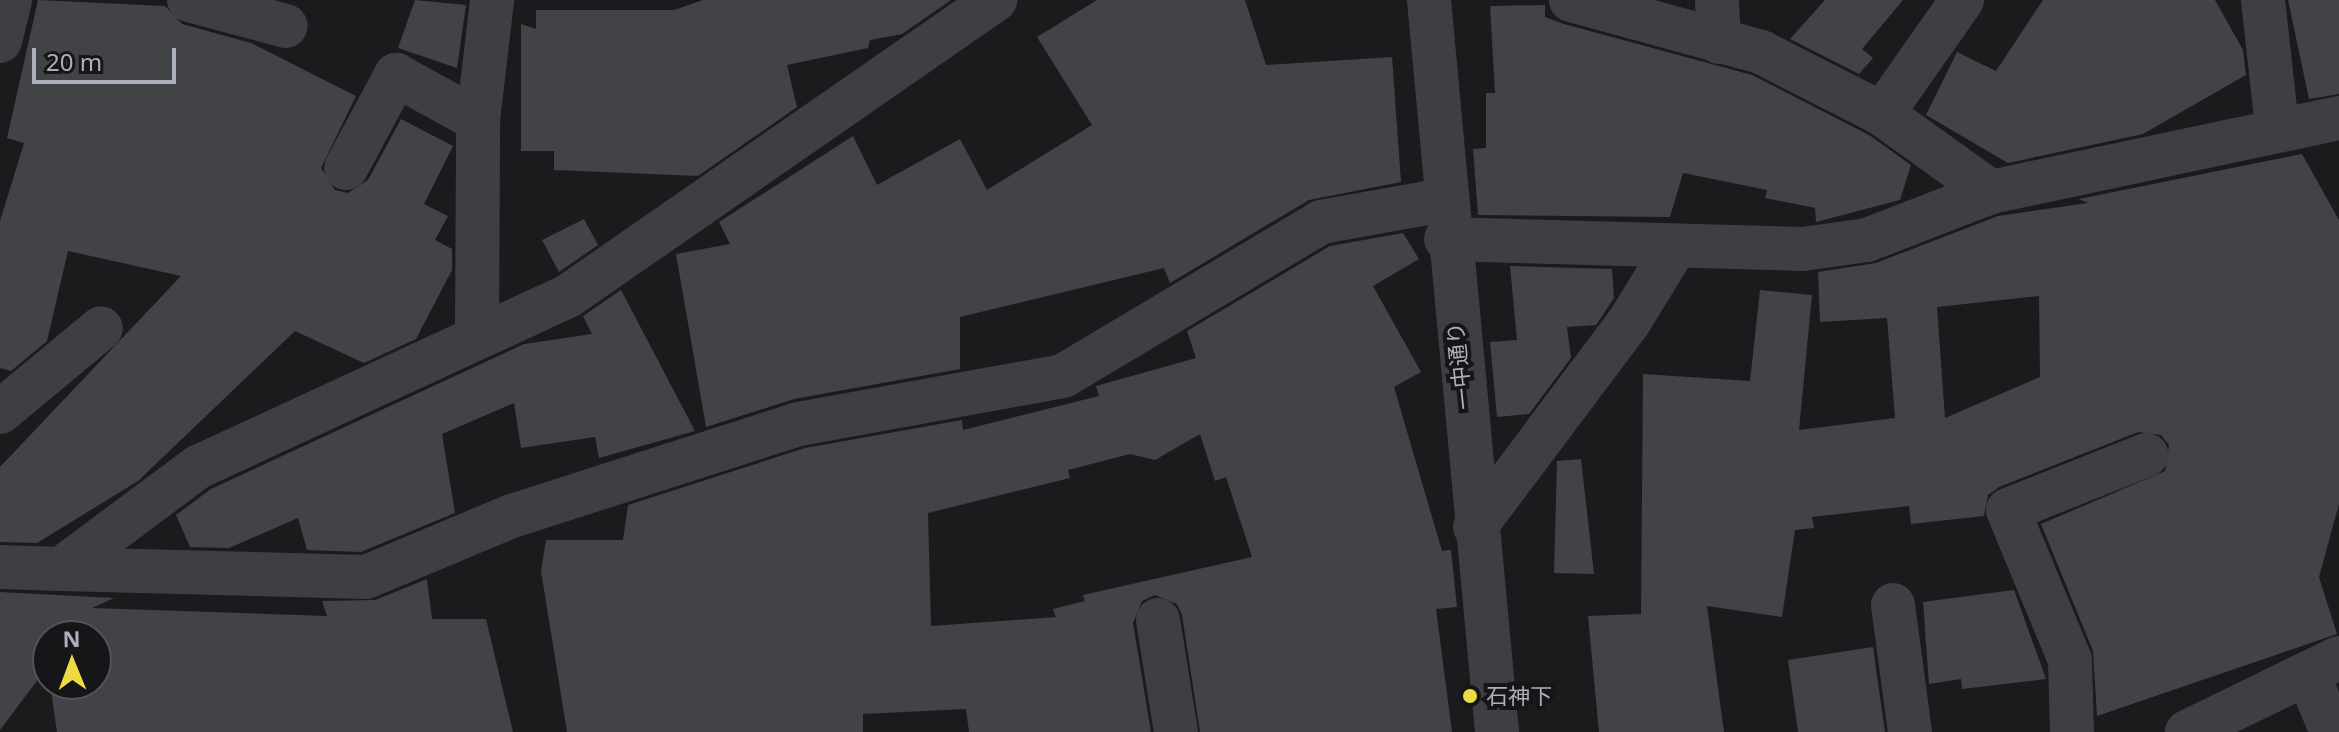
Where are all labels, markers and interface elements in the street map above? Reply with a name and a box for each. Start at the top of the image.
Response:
scale bar [36,32,180,82]
text: 20 m [46,45,102,78]
street label: 一中通り [1441,321,1477,411]
north arrow [32,620,112,700]
text: N [62,623,81,653]
place label: 石神下 [1486,683,1552,709]
marker: 石神下 [1461,687,1479,705]

